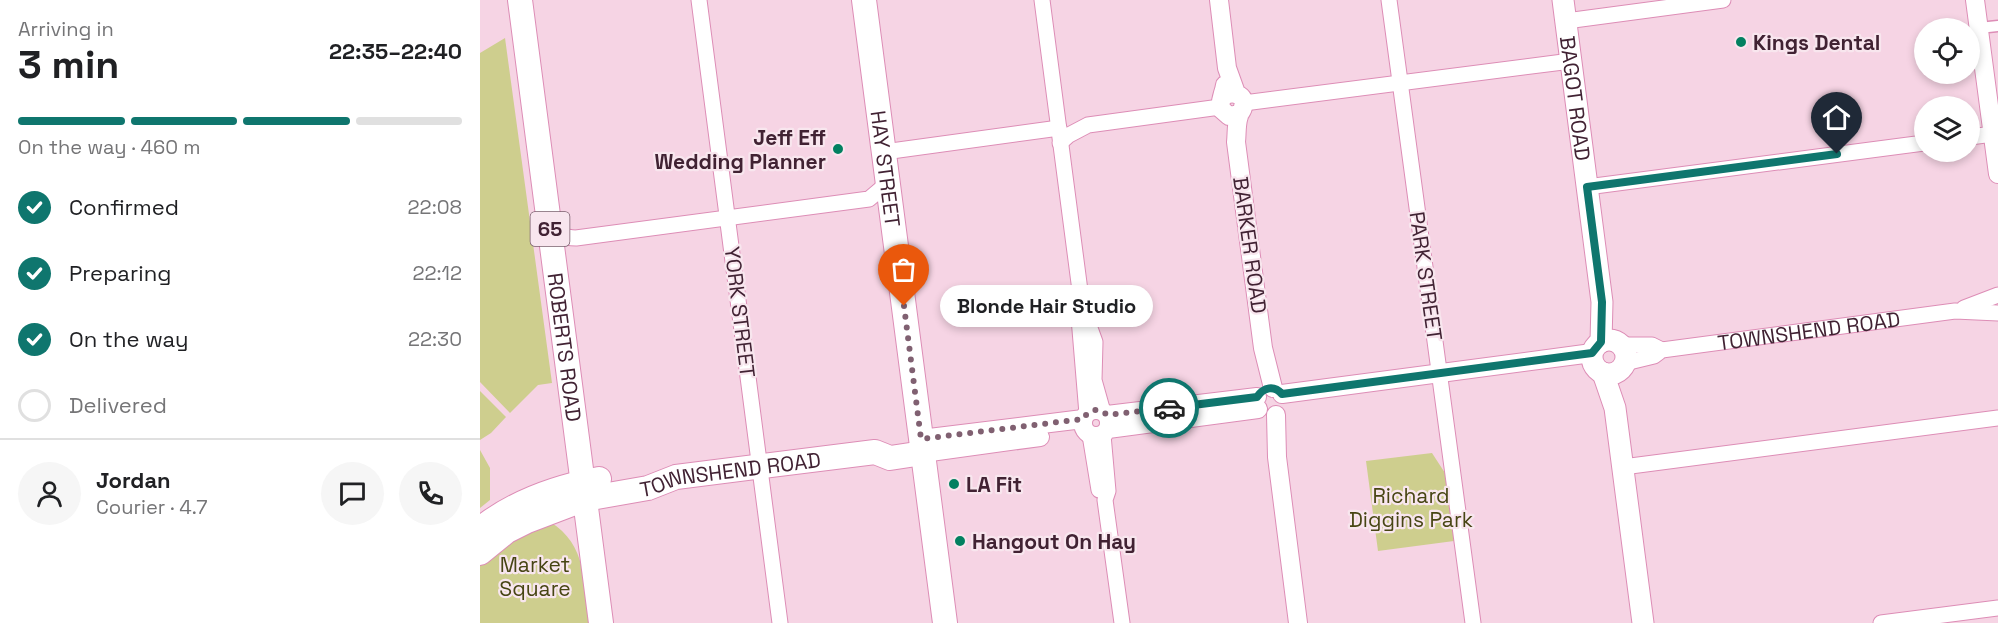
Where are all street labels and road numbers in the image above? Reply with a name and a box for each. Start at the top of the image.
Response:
street label: BAGOT ROAD [1554,34,1597,162]
street label: HAY STREET [865,109,907,228]
street label: BARKER ROAD [1227,175,1273,315]
street label: PARK STREET [1404,210,1448,342]
road number: 65 [530,212,570,246]
street label: YORK STREET [719,245,761,379]
street label: ROBERTS ROAD [542,271,588,423]
street label: TOWNSHEND ROAD [1716,305,1902,356]
street label: TOWNSHEND ROAD [638,445,822,503]

